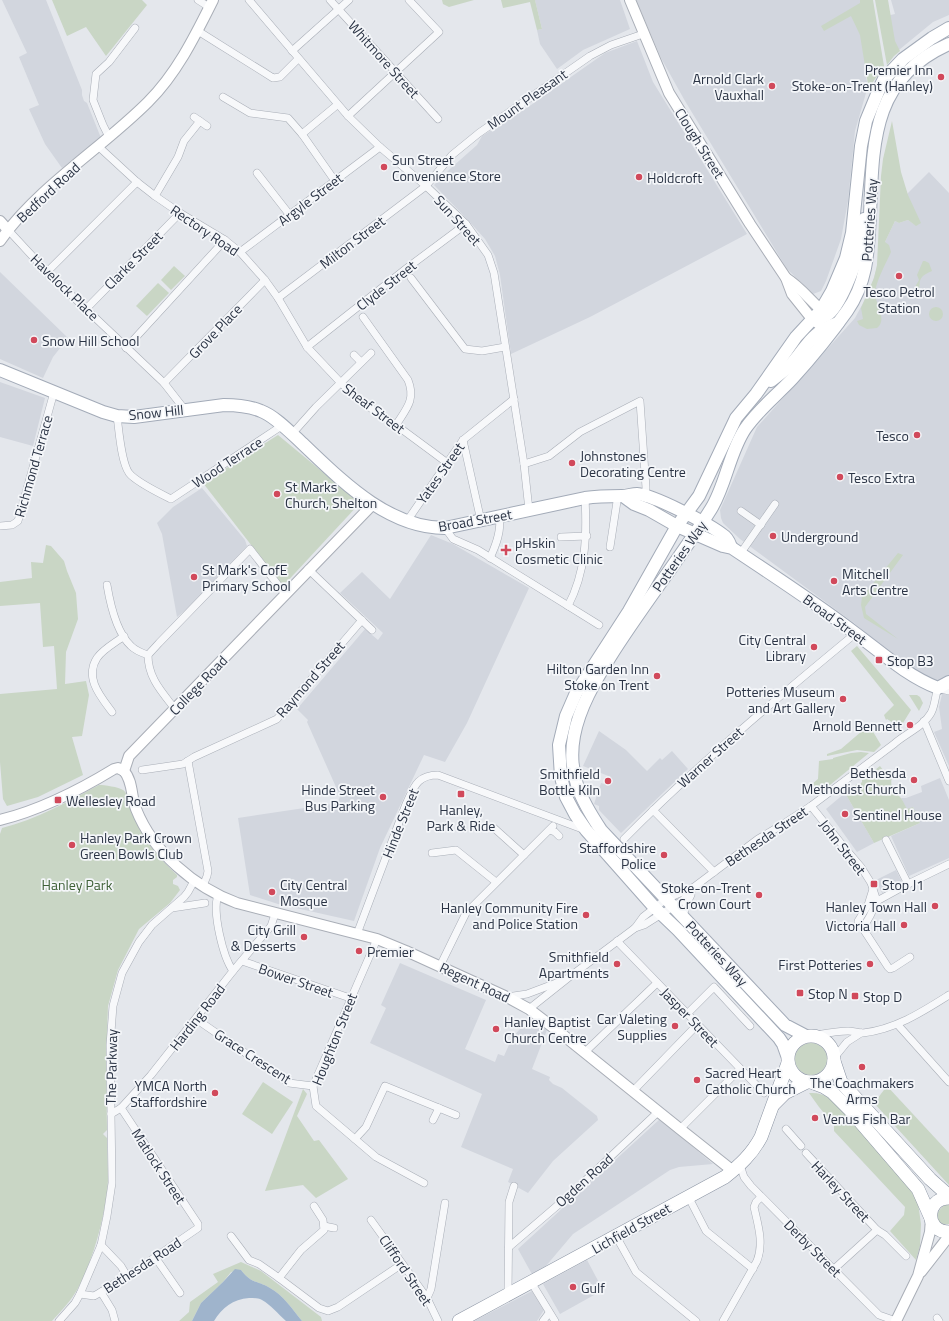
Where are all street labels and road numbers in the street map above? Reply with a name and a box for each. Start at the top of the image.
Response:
street label: Whitmore Street [343,16,425,102]
street label: Mount Pleasant [483,64,571,134]
street label: Clough Street [670,104,730,182]
street label: Bedford Road [11,157,85,227]
street label: Argyle Street [273,168,347,230]
street label: Potteries Way [856,178,882,262]
street label: Sun Street [430,190,487,250]
street label: Rectory Road [166,199,244,261]
street label: Milton Street [315,210,389,274]
street label: Clarke Street [99,226,167,294]
street label: Havelock Place [26,249,104,325]
street label: Clyde Street [352,255,421,315]
street label: Grove Place [183,299,247,363]
street label: Sheaf Street [339,378,410,438]
street label: Snow Hill [127,399,185,425]
street label: Richmond Terrace [8,412,58,520]
street label: Wood Terrace [188,431,266,493]
street label: Yates Street [411,438,469,508]
street label: Broad Street [437,503,513,537]
street label: Potteries Way [647,516,712,596]
street label: Broad Street [799,589,871,649]
street label: Raymond Street [271,636,349,722]
street label: College Road [164,650,232,720]
street label: Warner Street [672,721,748,792]
street label: Hinde Street [376,785,424,861]
street label: Bethesda Street [721,801,811,871]
street label: John Street [815,815,872,879]
street label: Potteries Way [681,916,753,991]
street label: Bower Street [256,957,336,1003]
street label: Regent Road [436,957,514,1007]
street label: Harding Road [164,979,230,1055]
street label: Jasper Street [656,982,724,1052]
street label: Houghton Street [306,990,362,1088]
street label: Grace Crescent [210,1023,296,1089]
street label: The Parkway [100,1029,122,1105]
street label: Matlock Street [127,1124,191,1208]
street label: Ogden Road [550,1148,618,1212]
street label: Harley Street [807,1156,875,1227]
street label: Lichfield Street [587,1197,675,1259]
street label: Derby Street [779,1214,847,1282]
street label: Clifford Street [374,1230,438,1310]
street label: Bethesda Road [99,1232,185,1298]

